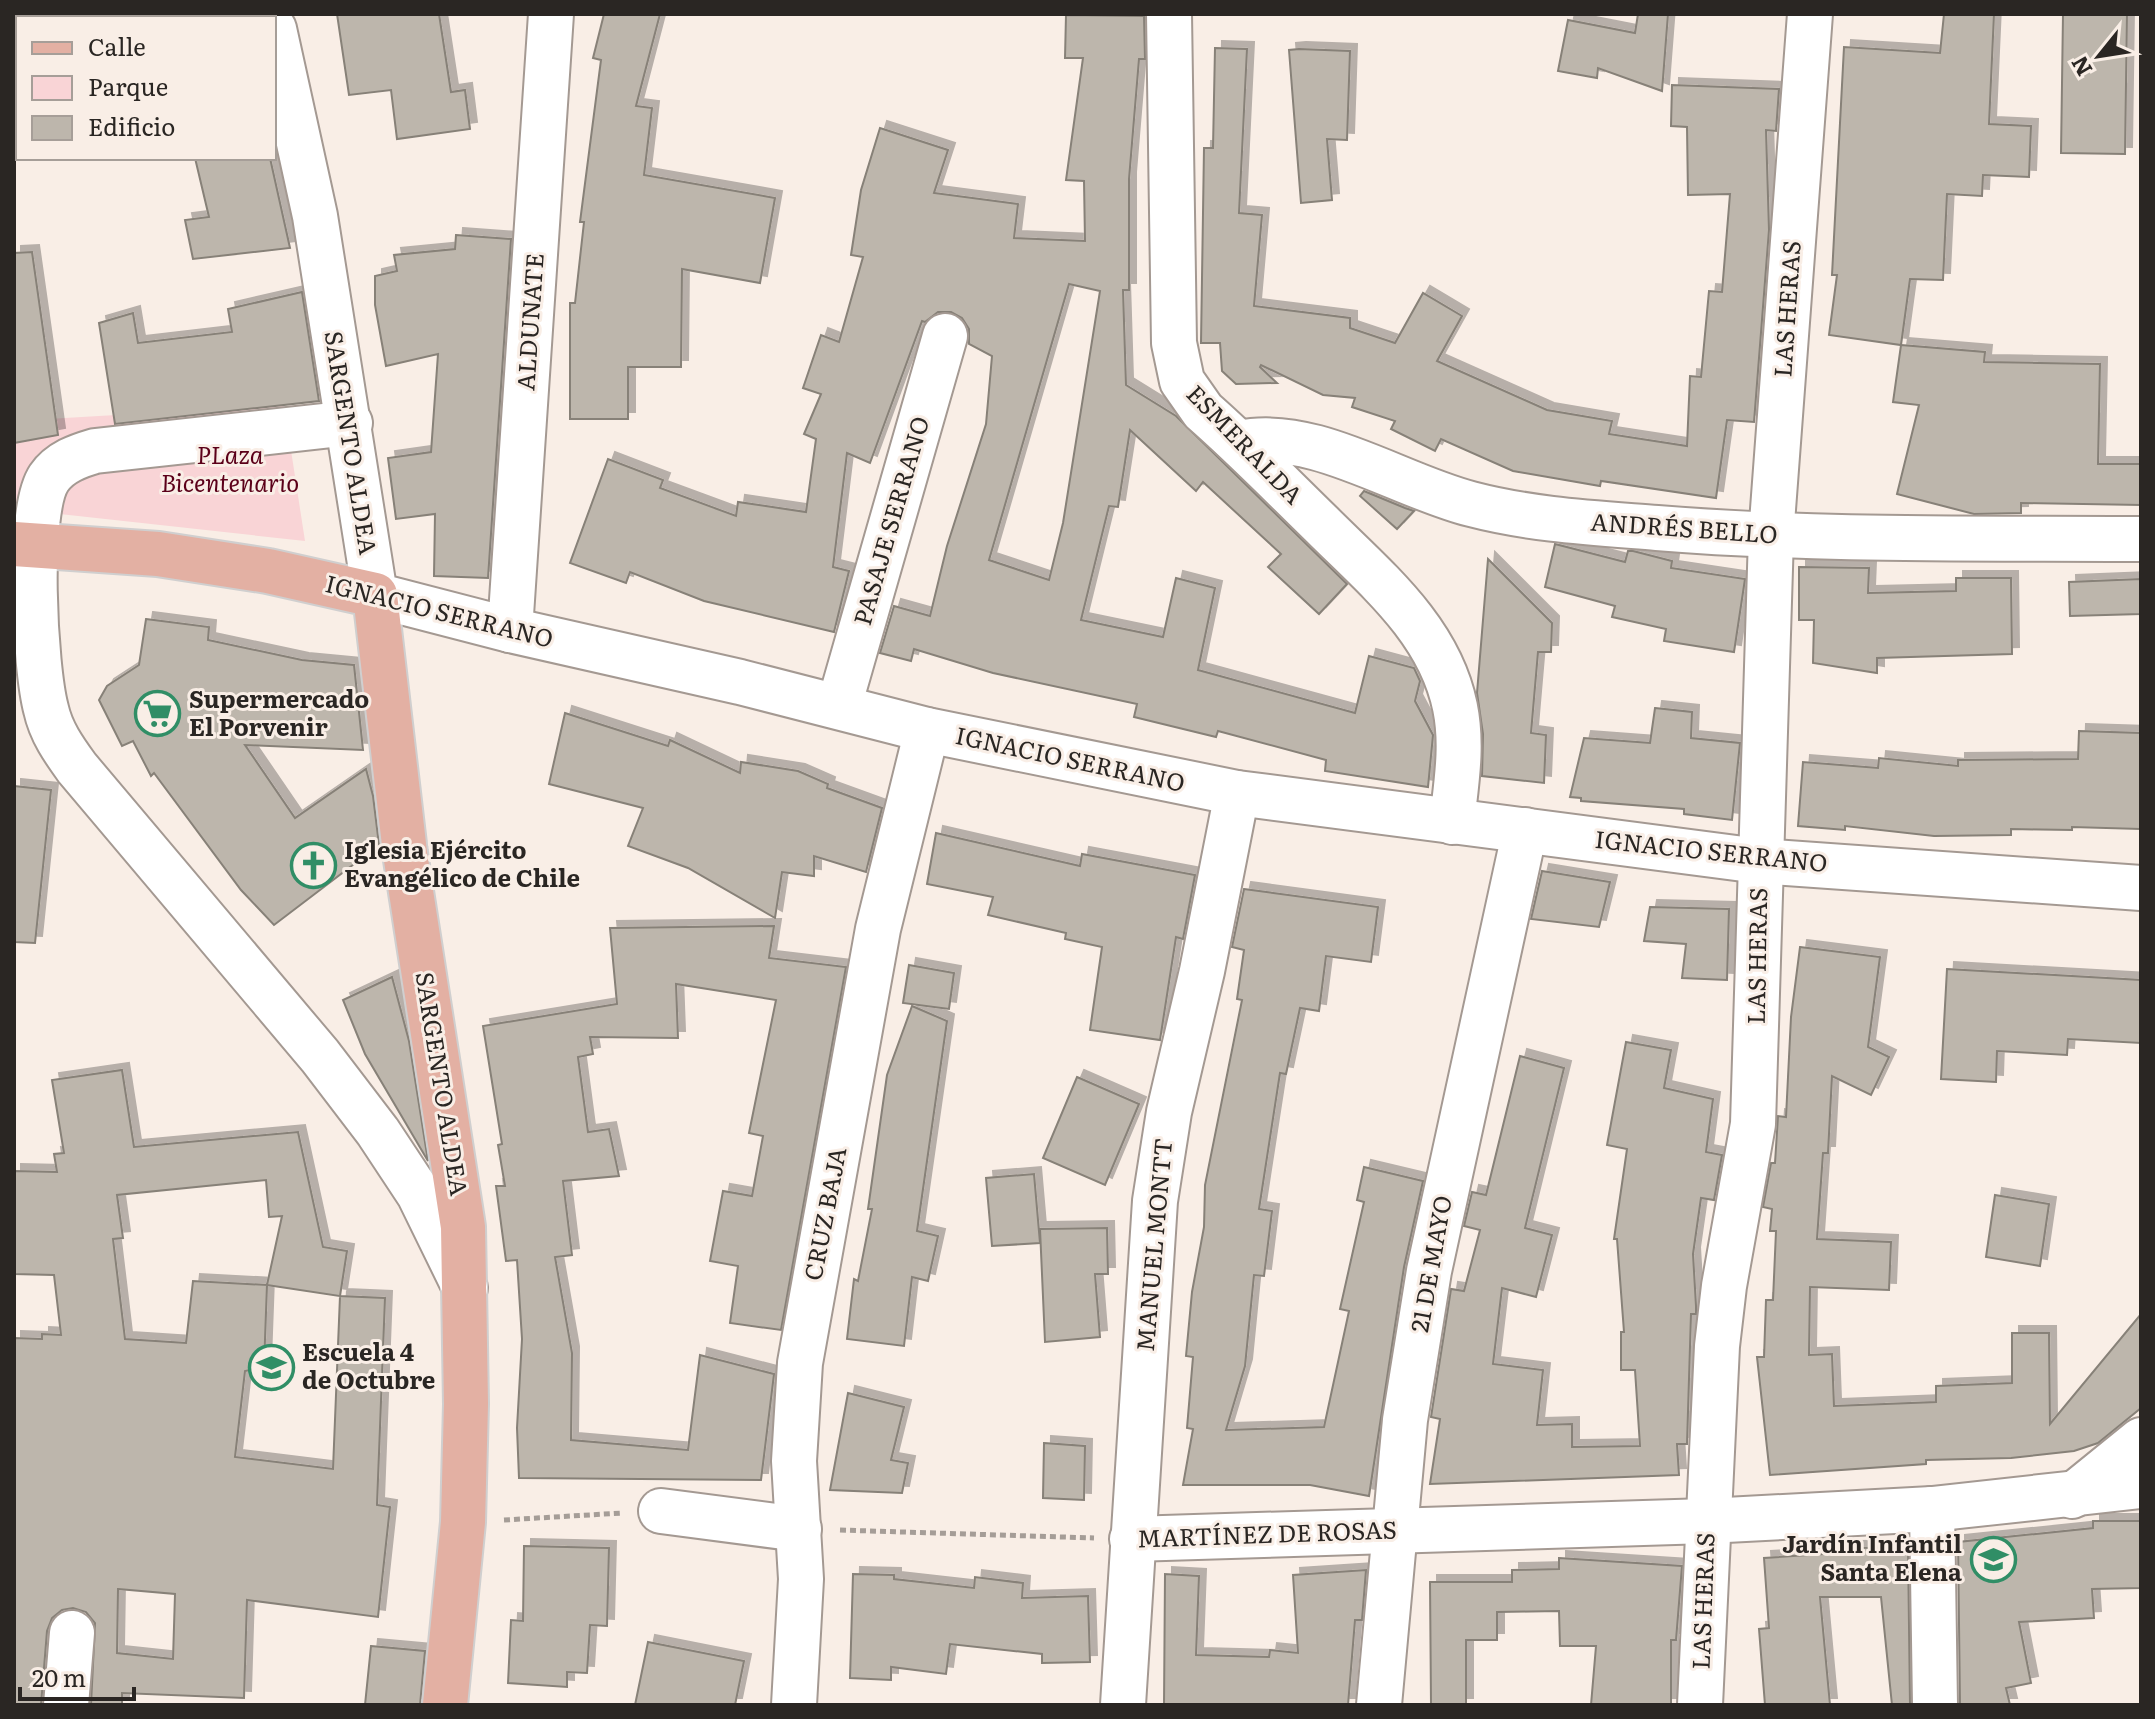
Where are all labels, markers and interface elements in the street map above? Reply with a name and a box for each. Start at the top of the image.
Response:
legend [16,16,276,160]
north arrow [2059,16,2139,96]
text: Calle [88,28,146,63]
text: N [2061,51,2099,83]
text: Parque [88,68,168,103]
text: Edificio [88,108,175,143]
street label: LAS HERAS [1763,239,1808,378]
street label: ALDUNATE [506,252,551,392]
street label: SARGENTO ALDEA [317,328,387,557]
street label: ESMERALDA [1180,376,1312,511]
street label: PASAJE SERRANO [843,412,936,629]
park label: PLaza Bicentenario [161,436,299,499]
street label: ANDRÉS BELLO [1589,503,1779,551]
street label: IGNACIO SERRANO [322,564,557,655]
place label: Supermercado El Porvenir [189,680,369,743]
supermarket icon: Supermercado El Porvenir [134,690,182,738]
street label: IGNACIO SERRANO [953,716,1188,799]
street label: IGNACIO SERRANO [1593,820,1829,879]
place label: Iglesia Ejército Evangélico de Chile [344,831,580,894]
church icon: Iglesia Ejército Evangélico de Chile [289,841,337,889]
street label: LAS HERAS [1737,887,1774,1025]
street label: SARGENTO ALDEA [408,969,478,1198]
street label: MANUEL MONTT [1126,1137,1179,1353]
street label: CRUZ BAJA [793,1144,854,1283]
street label: 21 DE MAYO [1400,1192,1459,1335]
place label: Escuela 4 de Octubre [302,1333,435,1396]
school or university icon: Escuela 4 de Octubre [247,1343,295,1391]
street label: MARTÍNEZ DE ROSAS [1137,1510,1397,1555]
place label: Jardín Infantil Santa Elena [1782,1525,1962,1588]
street label: LAS HERAS [1682,1532,1721,1670]
school or university icon: Jardín Infantil Santa Elena [1969,1535,2017,1583]
scale bar [20,1651,134,1701]
text: 20 m [32,1659,86,1694]

